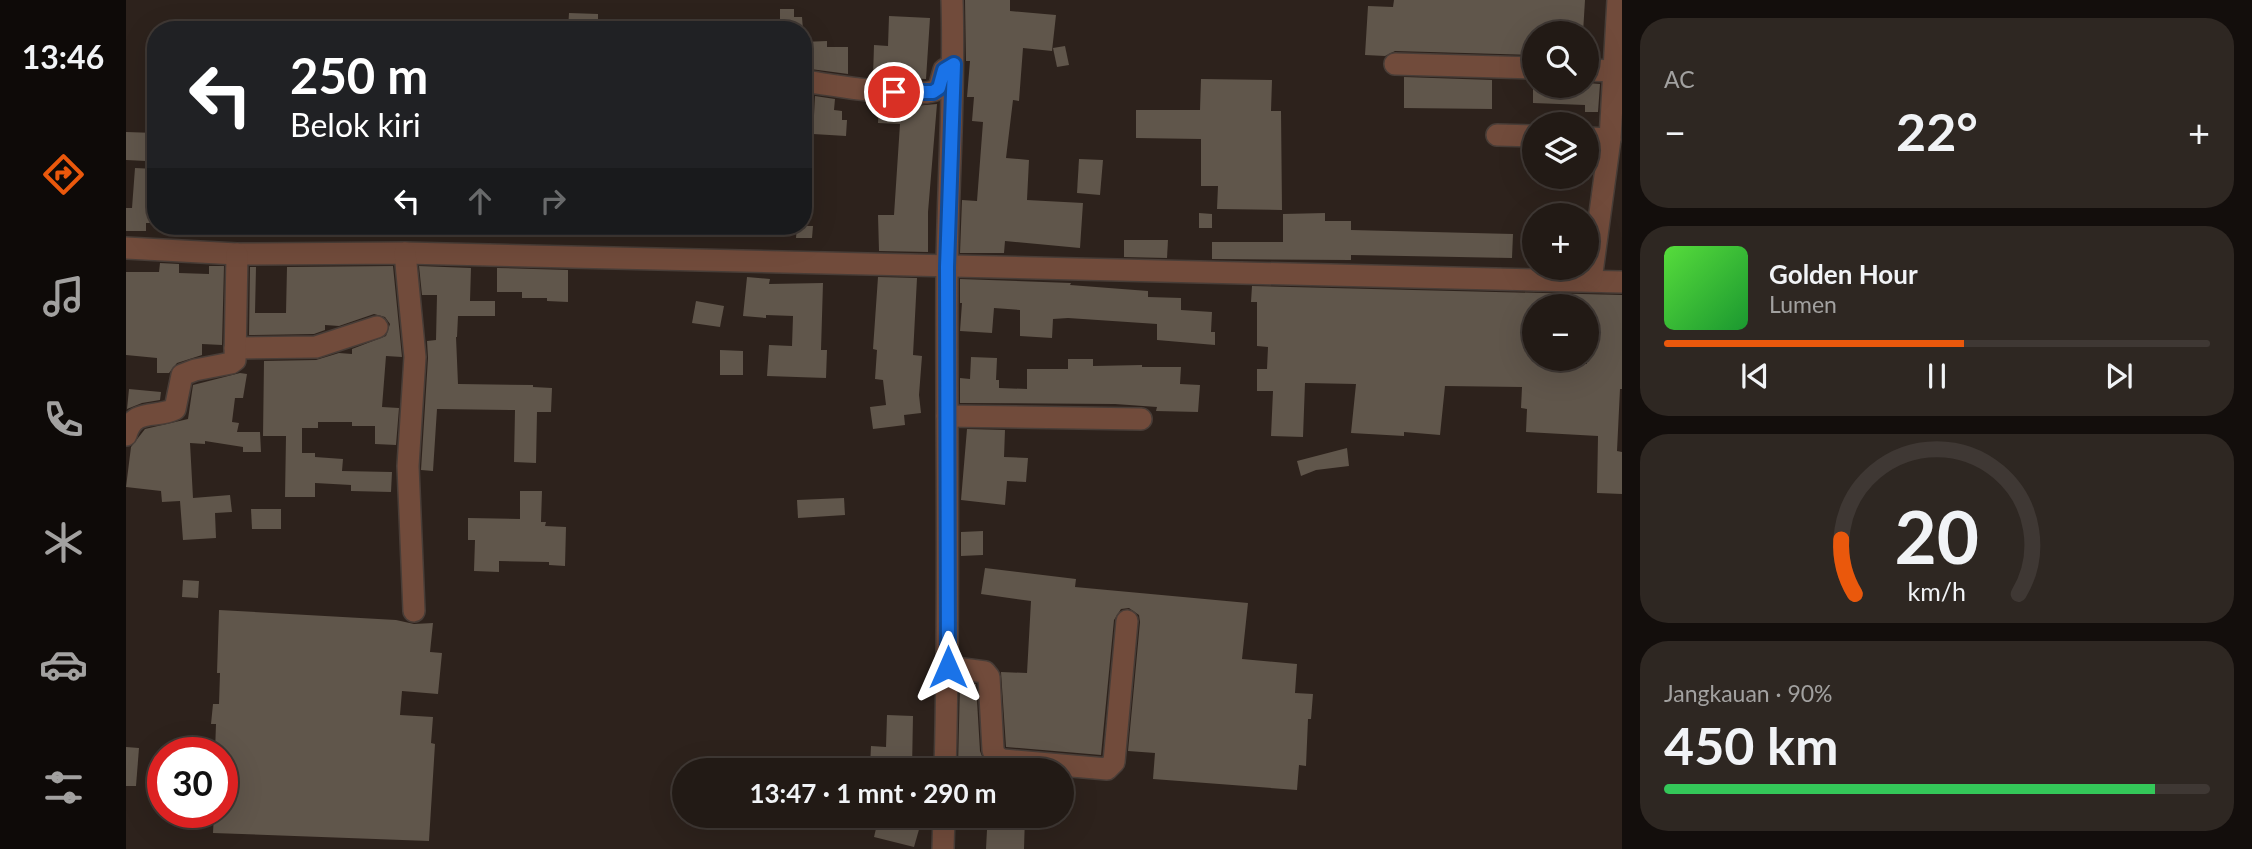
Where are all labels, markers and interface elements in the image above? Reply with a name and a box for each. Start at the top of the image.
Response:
map controls [1522,21,1599,371]
button: search [1522,21,1599,98]
text: 13:46 [22,37,104,76]
text: 250 m [290,46,428,104]
icon: left [175,49,266,140]
pin [864,62,924,122]
text: AC [1664,65,1695,93]
icon: arrive [875,73,913,111]
text: 22° [1896,100,1978,162]
text: Belok kiri [290,105,421,144]
text: − [1664,109,1686,155]
text: + [2188,109,2210,155]
button: layers [1522,112,1599,189]
icon: directions [39,150,88,199]
icon: left [388,182,426,220]
icon: ahead [461,182,499,220]
icon: right [534,182,572,220]
button: + [1522,203,1599,280]
text: Golden Hour [1769,258,1918,290]
icon: music [39,272,88,321]
text: Lumen [1769,290,1837,318]
button: − [1522,294,1599,371]
icon: previous [1736,357,1774,395]
icon: pause [1918,357,1956,395]
icon: next [2100,357,2138,395]
icon: phone [39,395,88,444]
text: 20 [1895,493,1979,581]
icon: climate [39,518,88,567]
text: km/h [1908,576,1966,606]
position arrow [911,630,985,704]
icon: car [39,640,88,689]
text: Jangkauan · 90% [1664,679,1833,707]
text: 450 km [1664,714,1838,776]
speed limit sign: 30 [147,737,238,828]
icon: filters [39,763,88,812]
text: 13:47 · 1 mnt · 290 m [749,777,997,809]

